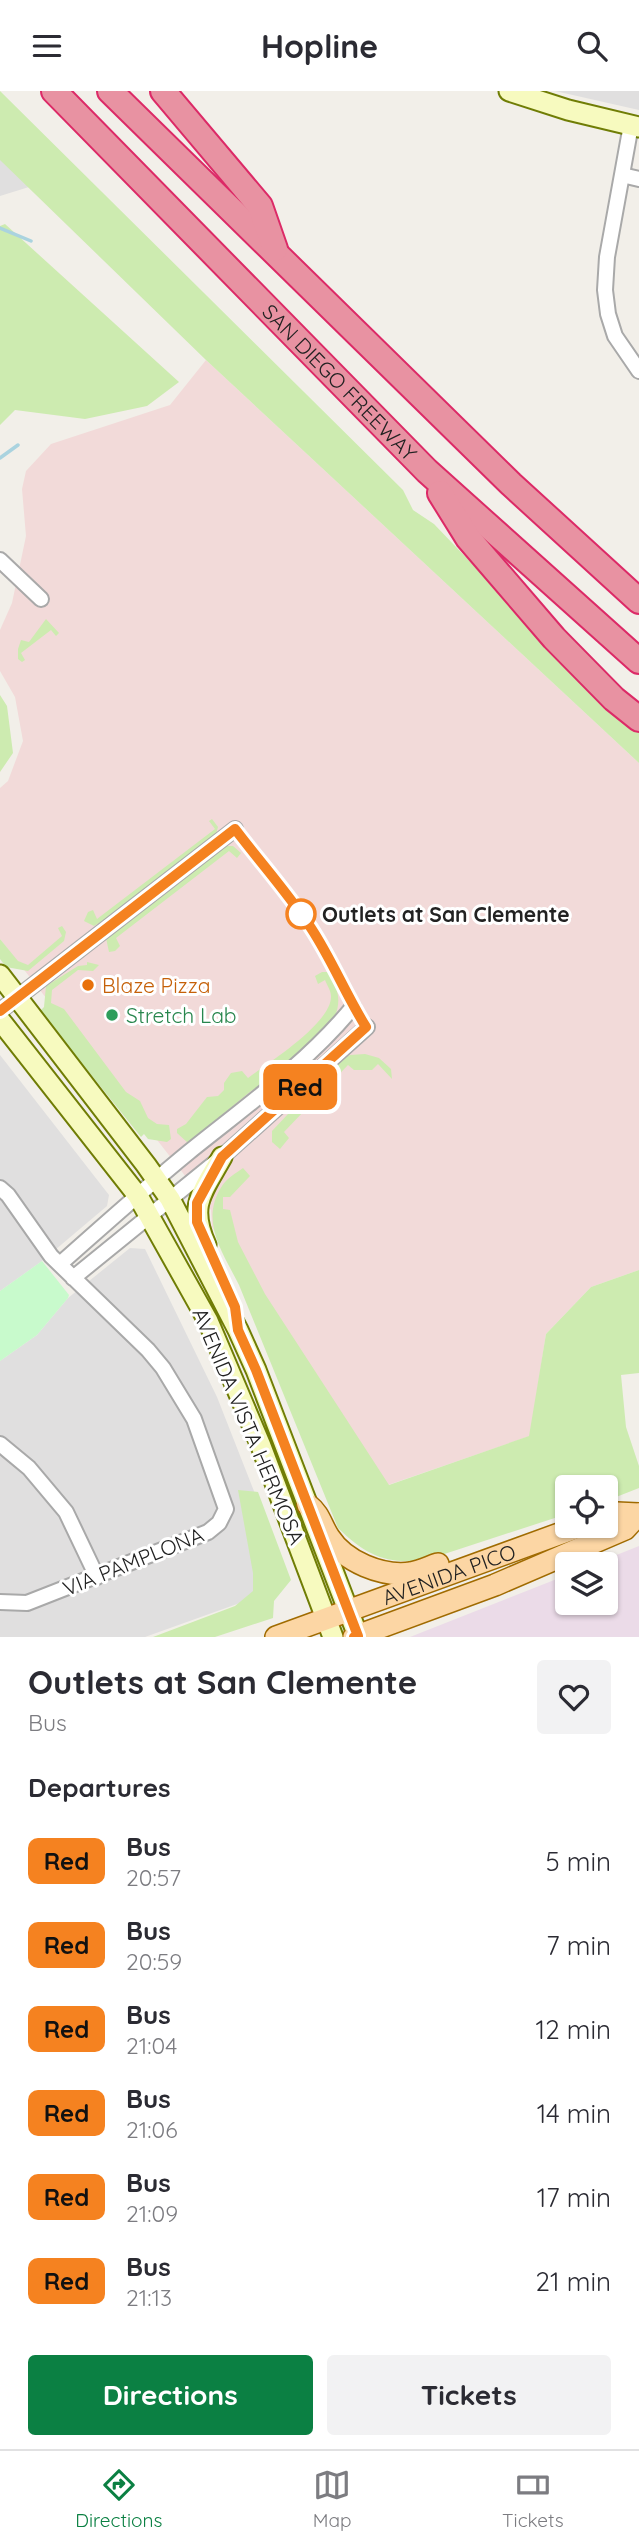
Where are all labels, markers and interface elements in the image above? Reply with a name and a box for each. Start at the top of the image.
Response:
text: Hopline [261,26,378,66]
icon: menu [28,27,66,65]
icon: search [573,27,611,65]
street label: SAN DIEGO FREEWAY [257,298,423,466]
marker: Outlets at San Clemente [286,899,316,929]
place label: Outlets at San Clemente [322,901,570,927]
place label: Blaze Pizza [102,972,210,998]
marker: Blaze Pizza [80,977,96,993]
place label: Stretch Lab [126,1002,237,1028]
marker: Stretch Lab [104,1007,120,1023]
line badge: Red [260,1064,340,1110]
text: Red [277,1072,323,1102]
street label: AVENIDA VISTA HERMOSA [187,1304,311,1548]
map controls [555,1475,618,1615]
button: locate [555,1475,618,1538]
street label: VIA PAMPLONA [59,1521,207,1601]
street label: AVENIDA PICO [379,1538,519,1610]
button: layers [555,1552,618,1615]
button: heart [537,1660,611,1734]
text: Outlets at San Clemente [28,1661,417,1702]
text: Bus [28,1708,67,1737]
text: Departures [28,1771,171,1804]
text: Bus [126,1830,171,1863]
text: 5 min [545,1845,611,1878]
text: Red [44,1846,89,1876]
text: 20:57 [126,1863,181,1892]
text: Bus [126,1914,171,1947]
text: 7 min [546,1929,611,1962]
text: Red [44,1930,89,1960]
text: 20:59 [126,1947,182,1976]
text: Bus [126,1998,171,2031]
text: 12 min [536,2013,611,2046]
text: Red [44,2014,89,2044]
text: 21:04 [126,2031,177,2060]
text: Bus [126,2082,171,2115]
text: 14 min [537,2097,611,2130]
text: Red [44,2098,89,2128]
text: 21:06 [126,2115,178,2144]
text: Bus [126,2166,171,2199]
text: 17 min [537,2181,611,2214]
text: Red [44,2182,89,2212]
text: 21:09 [126,2199,178,2228]
text: Bus [126,2250,171,2283]
text: 21 min [536,2265,611,2298]
text: Red [44,2266,89,2296]
text: 21:13 [126,2283,172,2312]
button: Directions [28,2355,313,2435]
button: Tickets [327,2355,611,2435]
tab: Directions [75,2466,162,2532]
tab: Map [313,2466,352,2532]
tab: Tickets [502,2466,564,2532]

